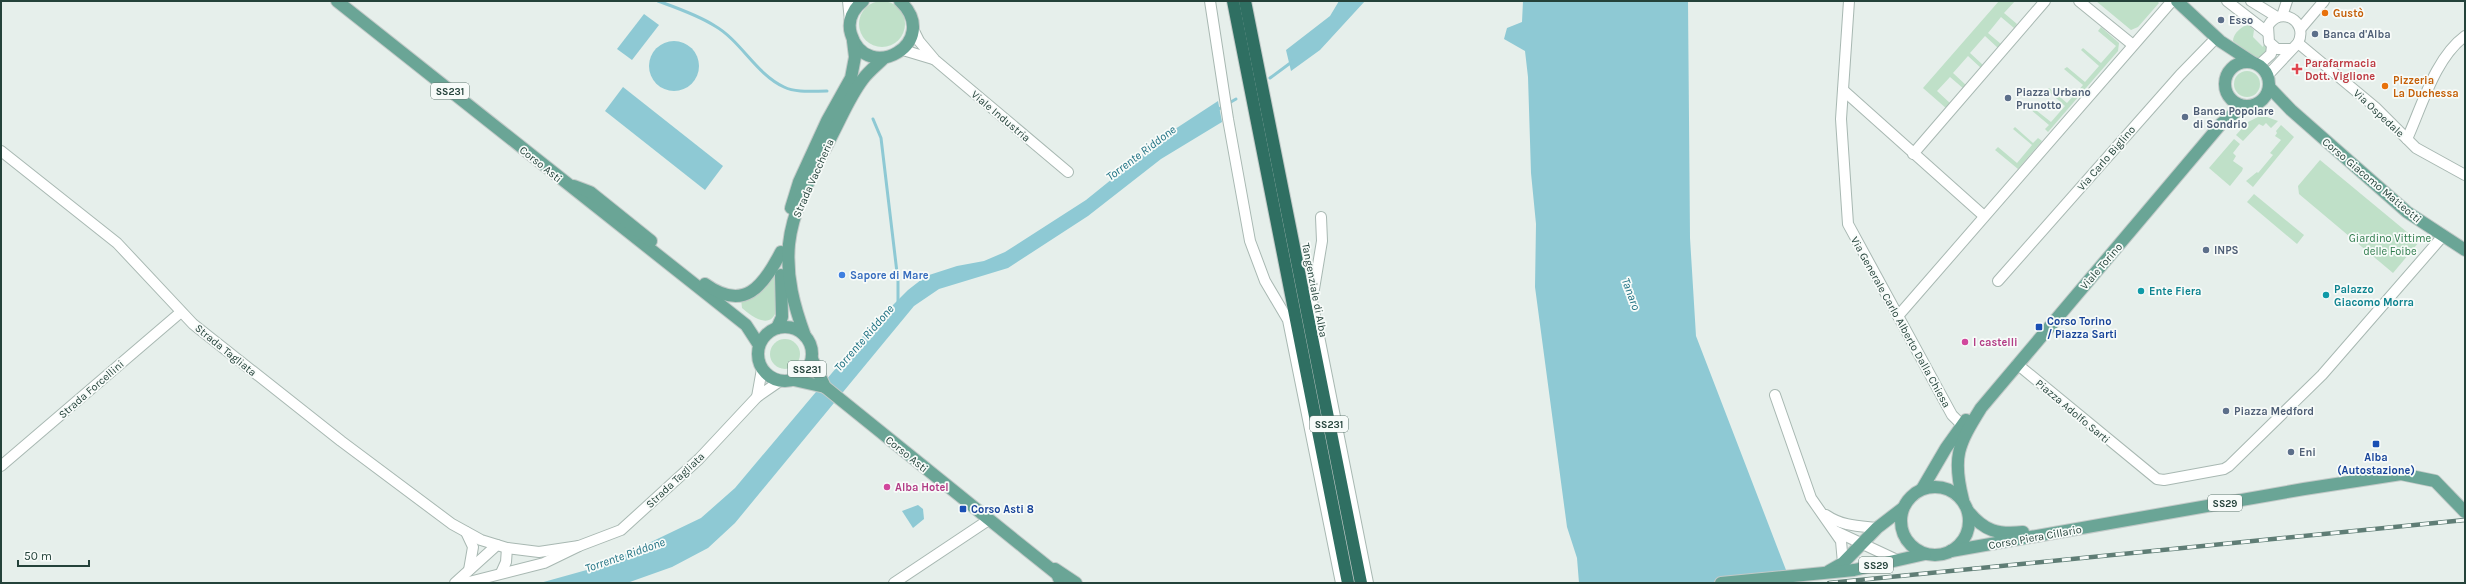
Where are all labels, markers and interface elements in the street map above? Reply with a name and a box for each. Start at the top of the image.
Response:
place label: Gustò [2333,7,2364,20]
marker: Gustò [2320,8,2330,18]
place label: Esso [2229,14,2253,27]
marker: Esso [2216,15,2226,25]
place label: Banca d'Alba [2323,28,2391,41]
marker: Banca d'Alba [2310,29,2320,39]
place label: Parafarmacia Dott. Viglione [2305,57,2376,83]
marker: Parafarmacia Dott. Viglione [2292,64,2302,74]
place label: Pizzeria La Duchessa [2393,74,2459,100]
marker: Pizzeria La Duchessa [2380,81,2390,91]
road number: SS231 [431,83,469,99]
place label: Piazza Urbano Prunotto [2016,86,2091,112]
street label: Via Ospedale [2351,87,2407,140]
street label: Viale Industria [969,88,1033,145]
marker: Piazza Urbano Prunotto [2003,93,2013,103]
place label: Banca Popolare di Sondrio [2193,105,2274,131]
marker: Banca Popolare di Sondrio [2180,112,2190,122]
water label: Torrente Riddone [1103,122,1179,184]
street label: Via Carlo Biglino [2075,123,2138,194]
street label: Corso Giacomo Matteotti [2320,135,2424,226]
street label: Strada Vaccheria [790,137,837,220]
street label: Corso Asti [517,143,564,185]
park label: Giardino Vittime delle Foibe [2349,232,2432,258]
street label: Via Generale Carlo Alberto Dalla Chiesa [1848,234,1953,410]
street label: Viale Torino [2078,240,2125,292]
street label: Tangenziale di Alba [1299,242,1330,338]
place label: INPS [2214,244,2239,257]
marker: INPS [2201,245,2211,255]
place label: Sapore di Mare [850,269,929,282]
marker: Sapore di Mare [837,270,847,280]
water label: Tanaro [1619,276,1643,312]
place label: Palazzo Giacomo Morra [2334,283,2414,309]
place label: Ente Fiera [2149,285,2201,298]
marker: Ente Fiera [2136,286,2146,296]
marker: Palazzo Giacomo Morra [2321,290,2331,300]
water label: Torrente Riddone [831,302,897,374]
place label: Corso Torino / Piazza Sarti [2047,315,2117,341]
street label: Strada Tagliata [192,322,259,379]
marker: Corso Torino / Piazza Sarti [2034,322,2044,332]
place label: I castelli [1973,336,2018,349]
marker: I castelli [1960,337,1970,347]
street label: Strada Forcellini [56,358,127,421]
road number: SS231 [788,361,826,377]
street label: Piazza Adolfo Sarti [2033,377,2112,446]
place label: Piazza Medford [2234,405,2314,418]
marker: Piazza Medford [2221,406,2231,416]
road number: SS231 [1310,416,1348,432]
street label: Corso Asti [883,433,930,475]
marker: Alba (Autostazione) [2371,439,2381,449]
place label: Eni [2299,446,2316,459]
marker: Eni [2286,447,2296,457]
street label: Strada Tagliata [643,450,707,511]
place label: Alba (Autostazione) [2337,451,2415,477]
place label: Alba Hotel [895,481,949,494]
marker: Alba Hotel [882,482,892,492]
road number: SS29 [2208,495,2242,511]
place label: Corso Asti 8 [971,503,1034,516]
marker: Corso Asti 8 [958,504,968,514]
street label: Corso Piera Cillario [1988,523,2083,552]
water label: Torrente Riddone [583,535,667,575]
scale bar [18,542,89,568]
text: 50 m [24,549,52,563]
road number: SS29 [1859,557,1893,573]

